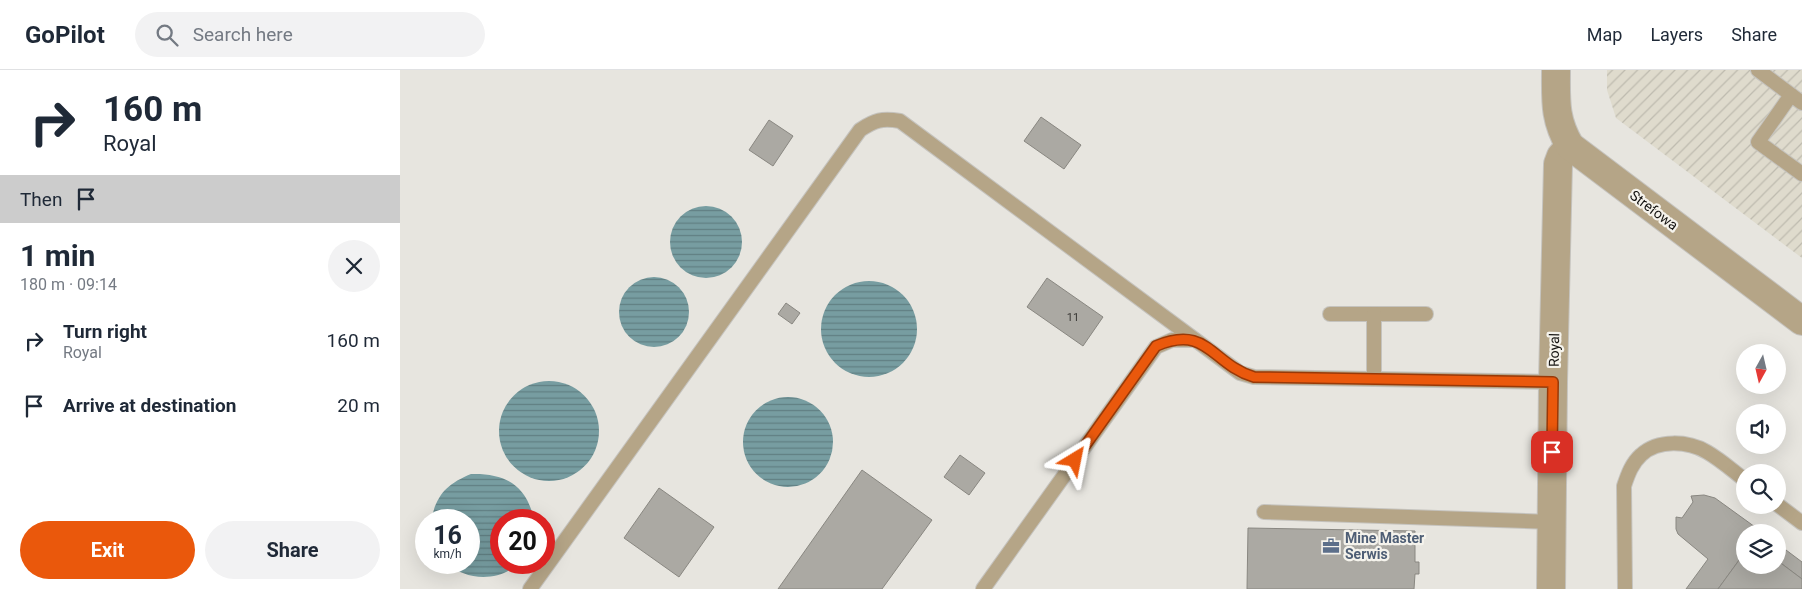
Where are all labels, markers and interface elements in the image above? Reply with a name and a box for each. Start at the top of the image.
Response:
search box [135,12,485,57]
text: GoPilot [25,21,105,49]
icon: search [153,21,181,49]
text: Search here [193,23,293,46]
text: Map [1587,24,1622,45]
text: Layers [1650,24,1703,45]
text: Share [1731,24,1777,45]
text: 160 m [103,89,202,130]
icon: right [20,90,85,155]
text: Royal [103,131,157,156]
icon: arrive [72,185,100,213]
street label: Strefowa [1627,187,1681,233]
text: Then [20,188,62,211]
text: 1 min [20,238,95,273]
button: close [328,240,380,292]
text: 180 m · 09:14 [20,275,117,294]
house number: 11 [1067,311,1079,324]
text: Turn right [63,320,147,343]
icon: right [20,327,48,355]
text: 160 m [327,329,380,352]
street label: Royal [1546,333,1562,367]
text: Royal [63,343,102,362]
north arrow [1736,344,1786,394]
map controls [1736,344,1786,574]
icon: arrive [20,392,48,420]
text: Arrive at destination [63,394,236,417]
text: 20 m [337,394,380,417]
button: sound [1736,404,1786,454]
pin [1531,431,1573,473]
position arrow [1048,433,1100,485]
icon: arrive [1538,438,1566,466]
button: search [1736,464,1786,514]
speed limit sign: 20 [490,509,555,574]
button: Exit [20,521,195,579]
button: Share [205,521,380,579]
text: 16 [433,521,462,550]
button: layers [1736,524,1786,574]
place label: Mine Master Serwis [1345,530,1424,562]
office icon: Mine Master Serwis [1321,536,1341,556]
text: km/h [433,547,462,561]

